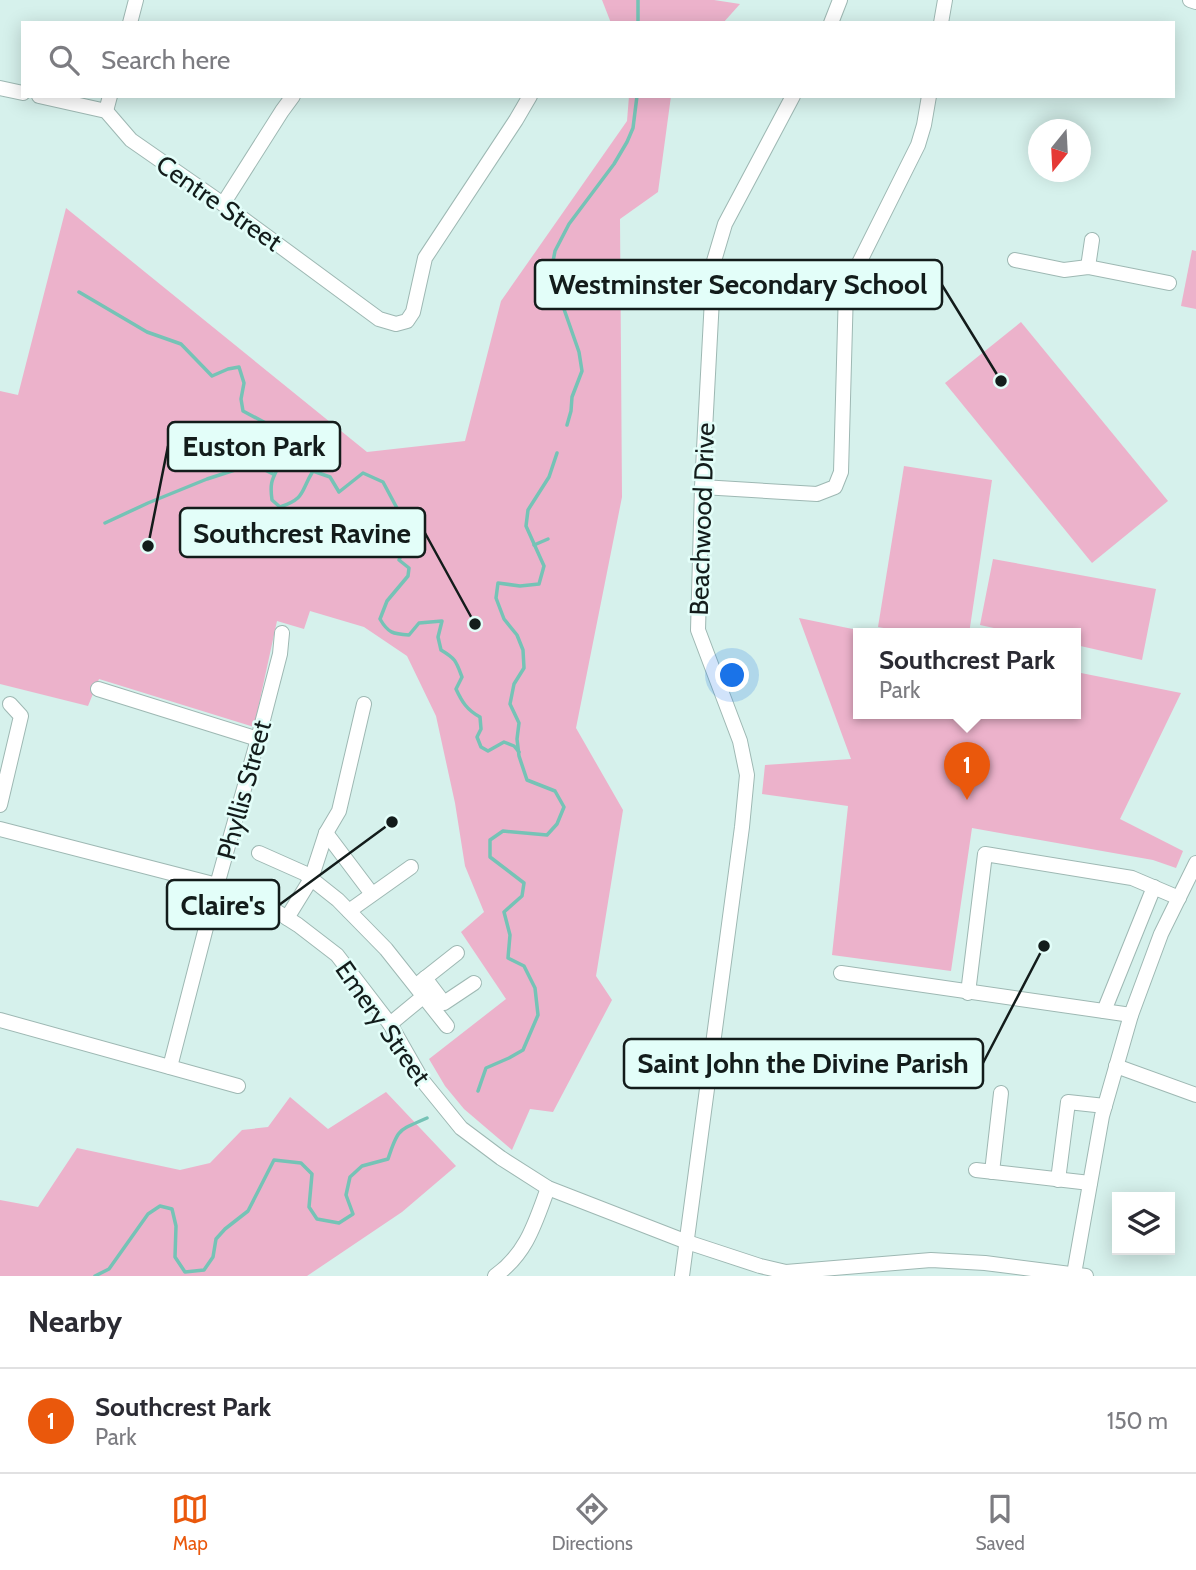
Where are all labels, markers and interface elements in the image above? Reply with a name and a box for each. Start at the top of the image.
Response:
search box [21,21,1175,98]
icon: search [45,41,83,79]
text: Search here [101,44,230,76]
north arrow [1028,119,1091,182]
street label: Centre Street [150,148,288,258]
callout: Westminster Secondary School [535,260,942,309]
text: Westminster Secondary School [549,267,927,301]
callout: Euston Park [168,422,340,471]
street label: Beachwood Drive [683,422,721,616]
text: Euston Park [182,429,326,463]
callout: Southcrest Ravine [180,508,425,557]
text: Southcrest Ravine [193,516,411,550]
popup [853,628,1081,719]
text: Southcrest Park [879,644,1055,676]
your location [715,658,749,692]
text: Park [879,676,920,704]
street label: Phyllis Street [210,717,278,863]
pin: 1 [944,742,990,800]
callout: Claire's [167,880,279,929]
text: Claire's [181,888,266,922]
street label: Emery Street [329,955,438,1091]
callout: Saint John the Divine Parish [624,1039,983,1088]
text: Saint John the Divine Parish [637,1046,969,1080]
map controls [1112,1192,1175,1255]
button: layers [1112,1192,1175,1255]
text: Nearby [28,1303,122,1340]
text: Southcrest Park [95,1391,271,1423]
text: 1 [47,1407,55,1435]
text: 150 m [1107,1407,1168,1435]
text: Park [95,1423,136,1451]
tab: Map [171,1490,209,1555]
tab: Directions [552,1490,633,1555]
tab: Saved [975,1490,1025,1555]

